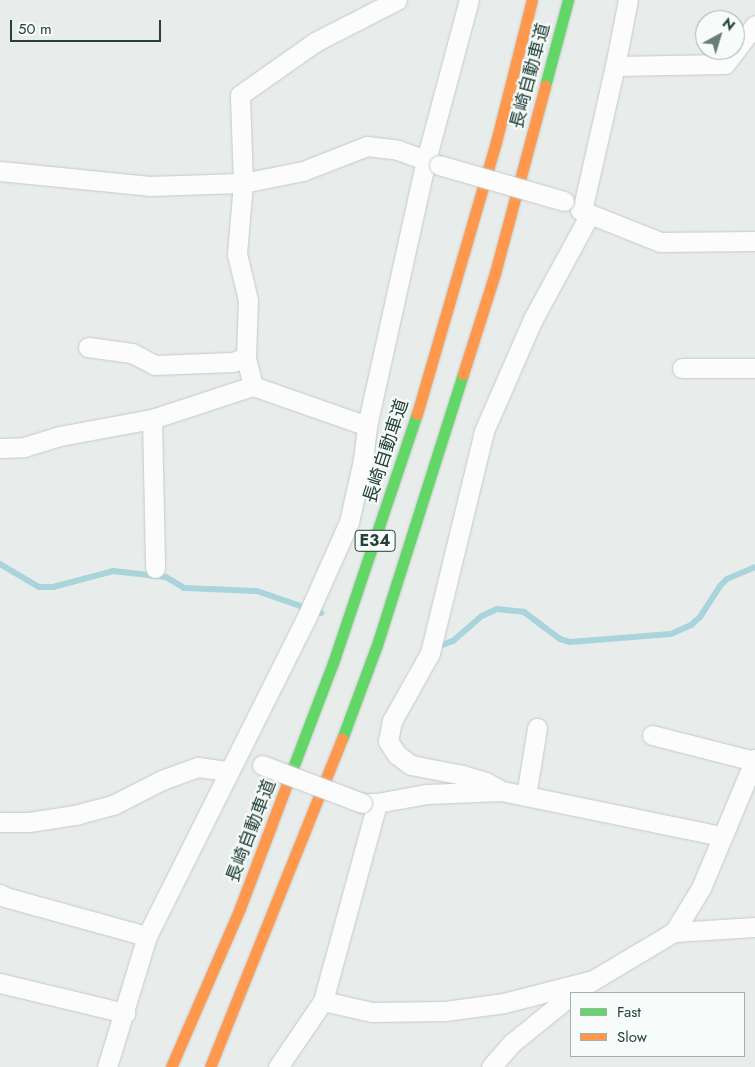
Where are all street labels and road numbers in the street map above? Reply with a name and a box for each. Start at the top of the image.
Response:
street label: 長崎自動車道 [506,21,554,131]
street label: 長崎自動車道 [359,396,413,506]
road number: E34 [354,528,396,554]
street label: 長崎自動車道 [222,777,280,885]

